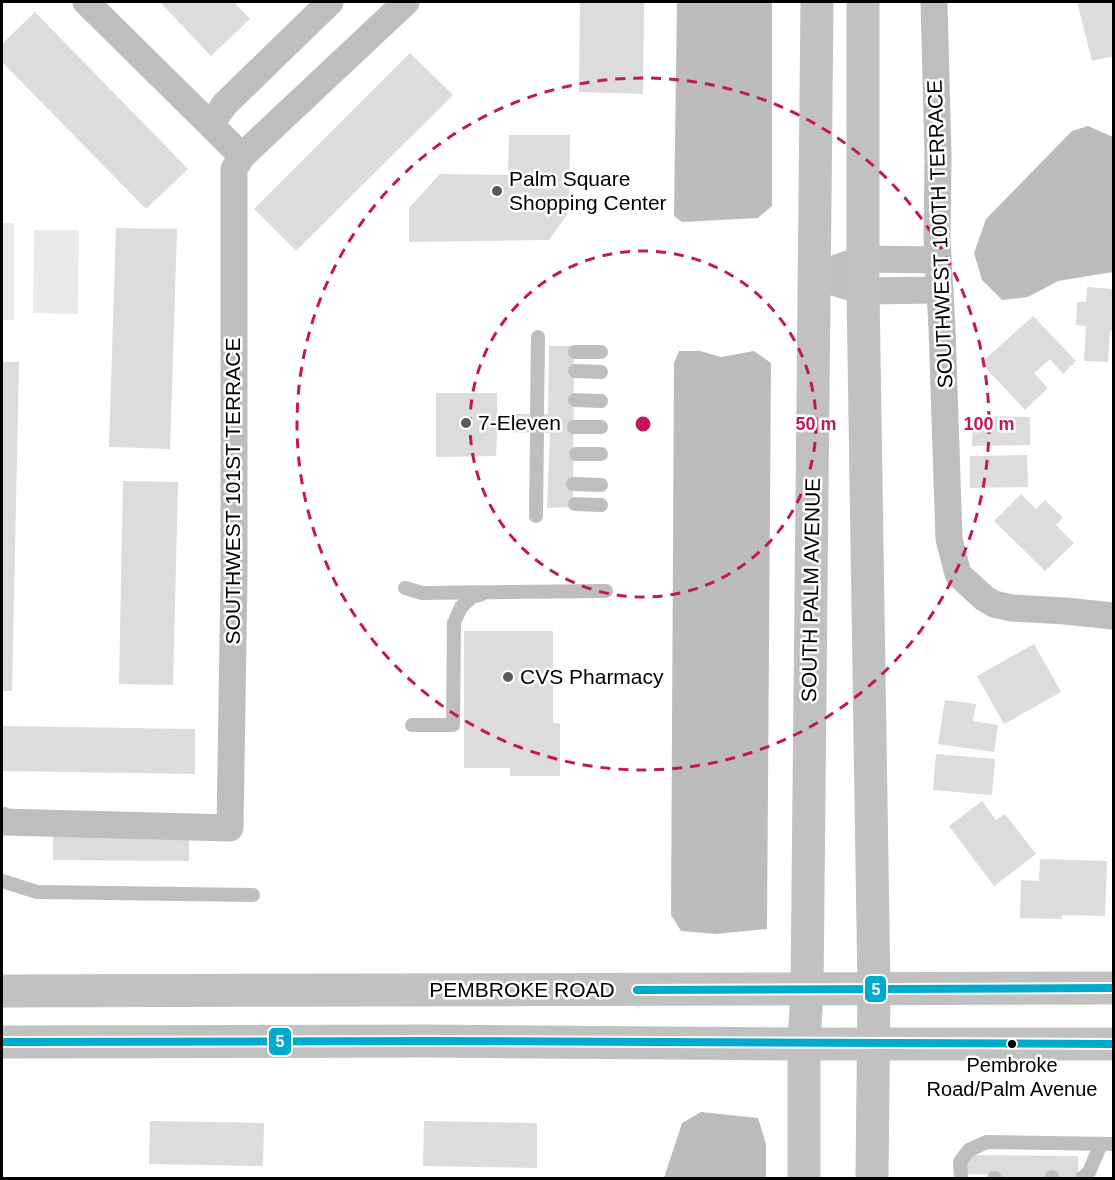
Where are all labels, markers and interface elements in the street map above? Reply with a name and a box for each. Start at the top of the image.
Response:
street label: SOUTHWEST 100TH TERRACE [923,79,956,389]
place label: Palm Square Shopping Center [509,167,667,214]
marker: Palm Square Shopping Center [490,184,504,198]
street label: SOUTHWEST 101ST TERRACE [221,338,244,644]
place label: 7-Eleven [478,411,561,434]
centre of rings [633,414,653,434]
text: 50 m [795,414,837,434]
text: 100 m [963,414,1015,434]
marker: 7-Eleven [459,416,473,430]
street label: SOUTH PALM AVENUE [797,478,824,702]
place label: CVS Pharmacy [520,665,664,688]
marker: CVS Pharmacy [501,670,515,684]
line badge: 5 [864,975,887,1003]
street label: PEMBROKE ROAD [429,978,615,1001]
text: 5 [872,981,881,998]
line badge: 5 [268,1027,292,1056]
text: 5 [276,1033,285,1050]
marker: Pembroke Road/Palm Avenue [1006,1038,1018,1050]
place label: Pembroke Road/Palm Avenue [927,1054,1097,1100]

